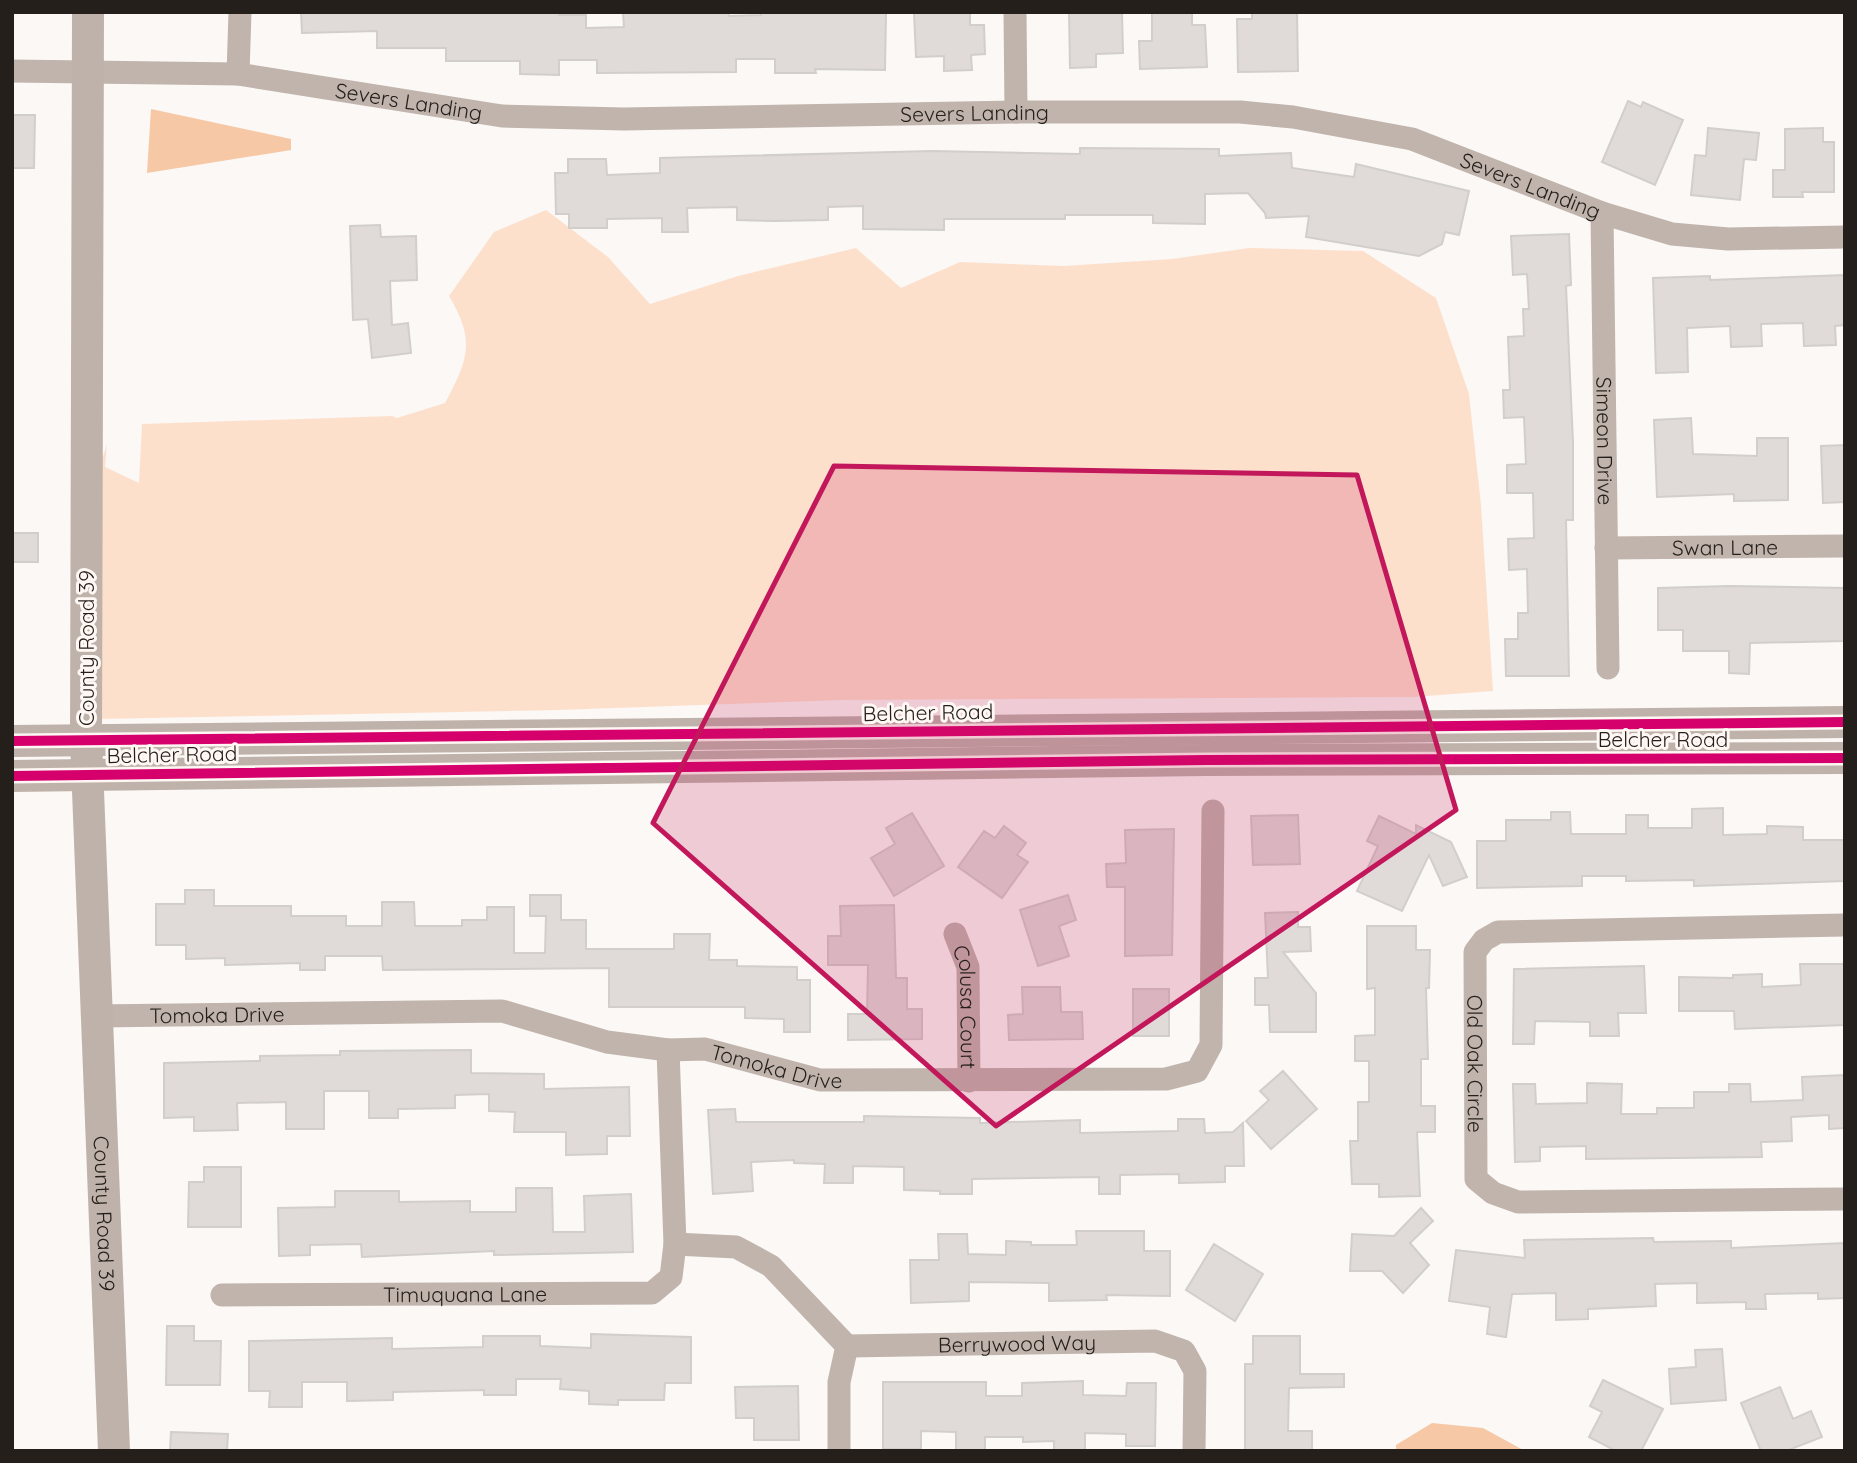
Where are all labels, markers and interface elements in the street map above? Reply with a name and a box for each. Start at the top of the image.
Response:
street label: Severs Landing [333,77,484,126]
street label: Severs Landing [900,99,1049,127]
street label: Severs Landing [1457,146,1605,224]
street label: Simeon Drive [1591,377,1619,505]
street label: Swan Lane [1672,534,1778,560]
street label: County Road 39 [73,570,99,726]
street label: Belcher Road [862,698,994,726]
street label: Belcher Road [1598,726,1728,752]
street label: Belcher Road [106,740,238,768]
street label: Colusa Court [947,941,982,1069]
street label: Old Oak Circle [1462,995,1489,1133]
street label: Tomoka Drive [149,1001,285,1028]
street label: Tomoka Drive [708,1038,842,1093]
street label: County Road 39 [89,1135,121,1292]
street label: Timuquana Lane [383,1280,547,1307]
street label: Berrywood Way [938,1329,1096,1358]

